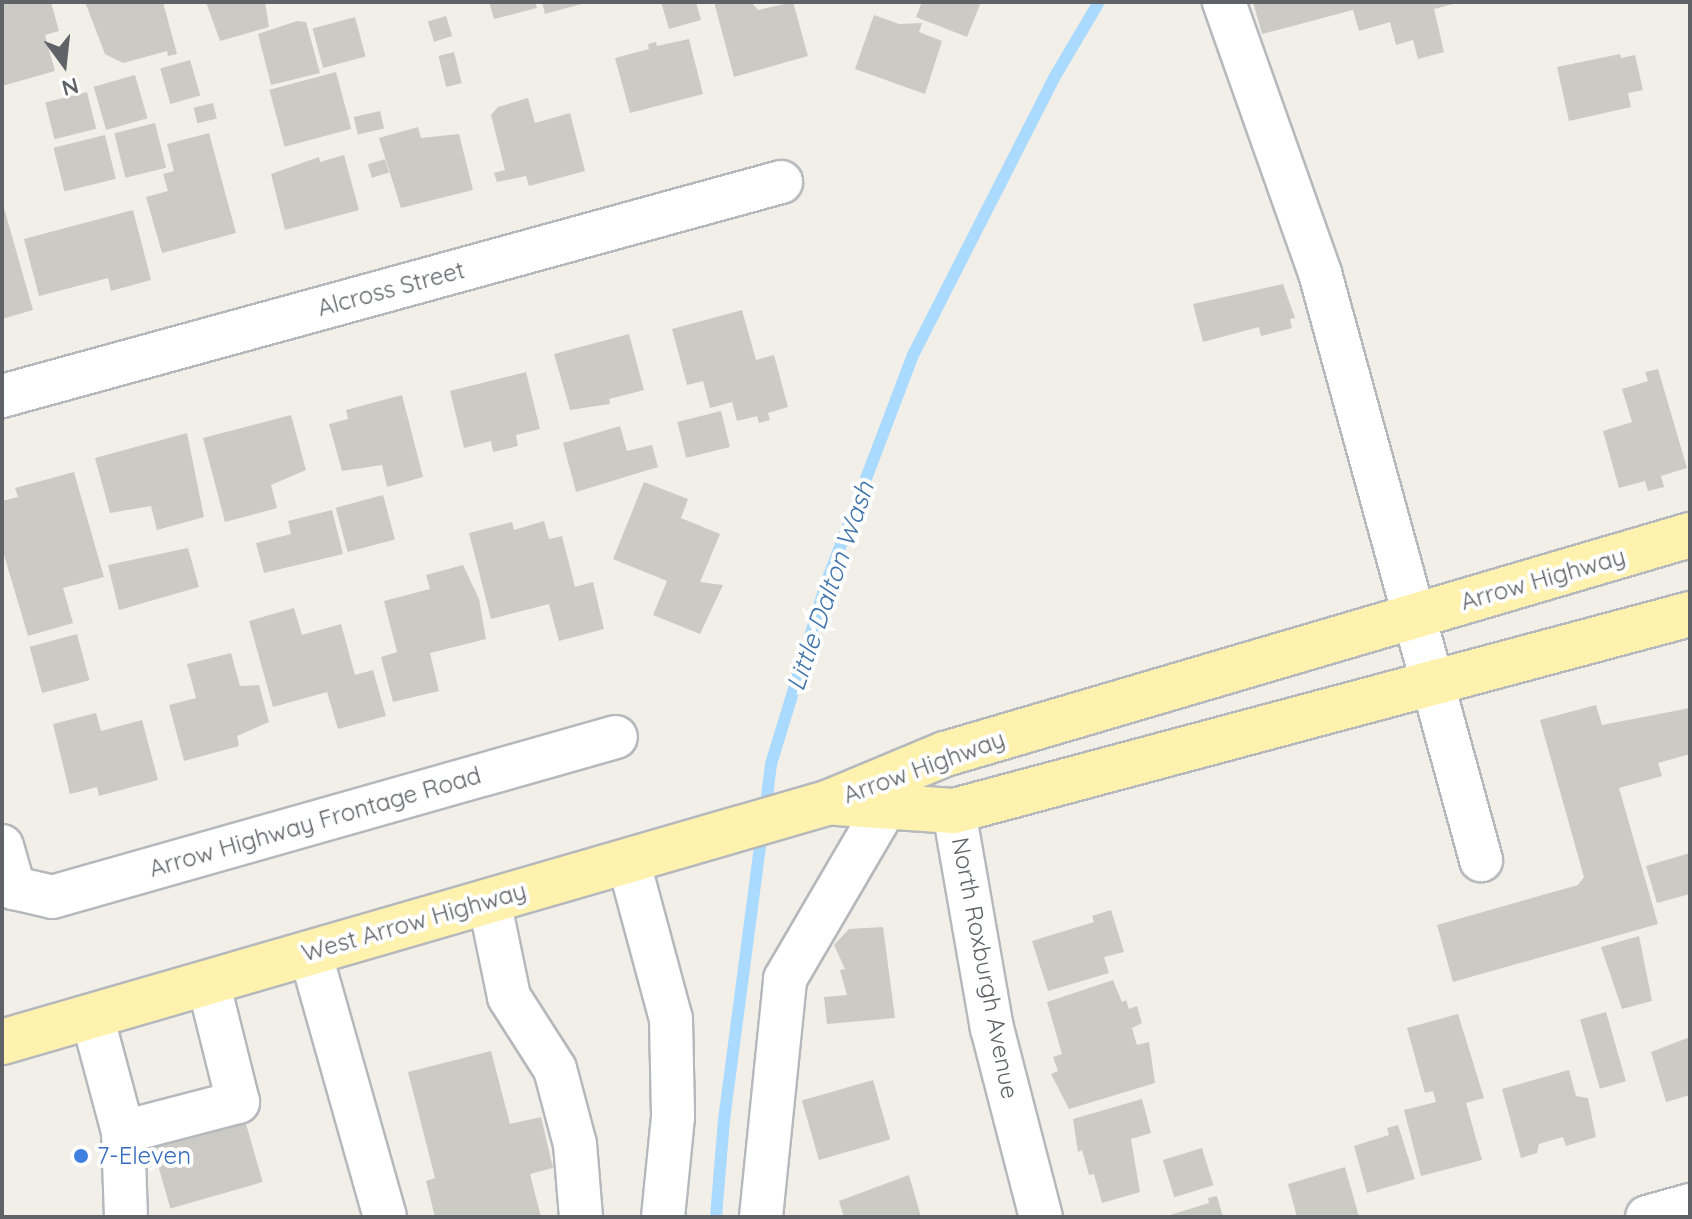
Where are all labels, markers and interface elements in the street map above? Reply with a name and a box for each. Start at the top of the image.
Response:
north arrow [24,24,104,104]
text: N [59,72,82,103]
street label: Alcross Street [314,256,468,322]
water label: Little Dalton Wash [780,477,880,695]
street label: Arrow Highway [1457,542,1629,616]
street label: Arrow Highway [839,724,1009,810]
street label: Arrow Highway Frontage Road [146,761,484,883]
street label: North Roxburgh Avenue [946,835,1024,1101]
street label: West Arrow Highway [298,876,530,968]
place label: 7-Eleven [97,1142,191,1170]
marker: 7-Eleven [72,1147,90,1165]

